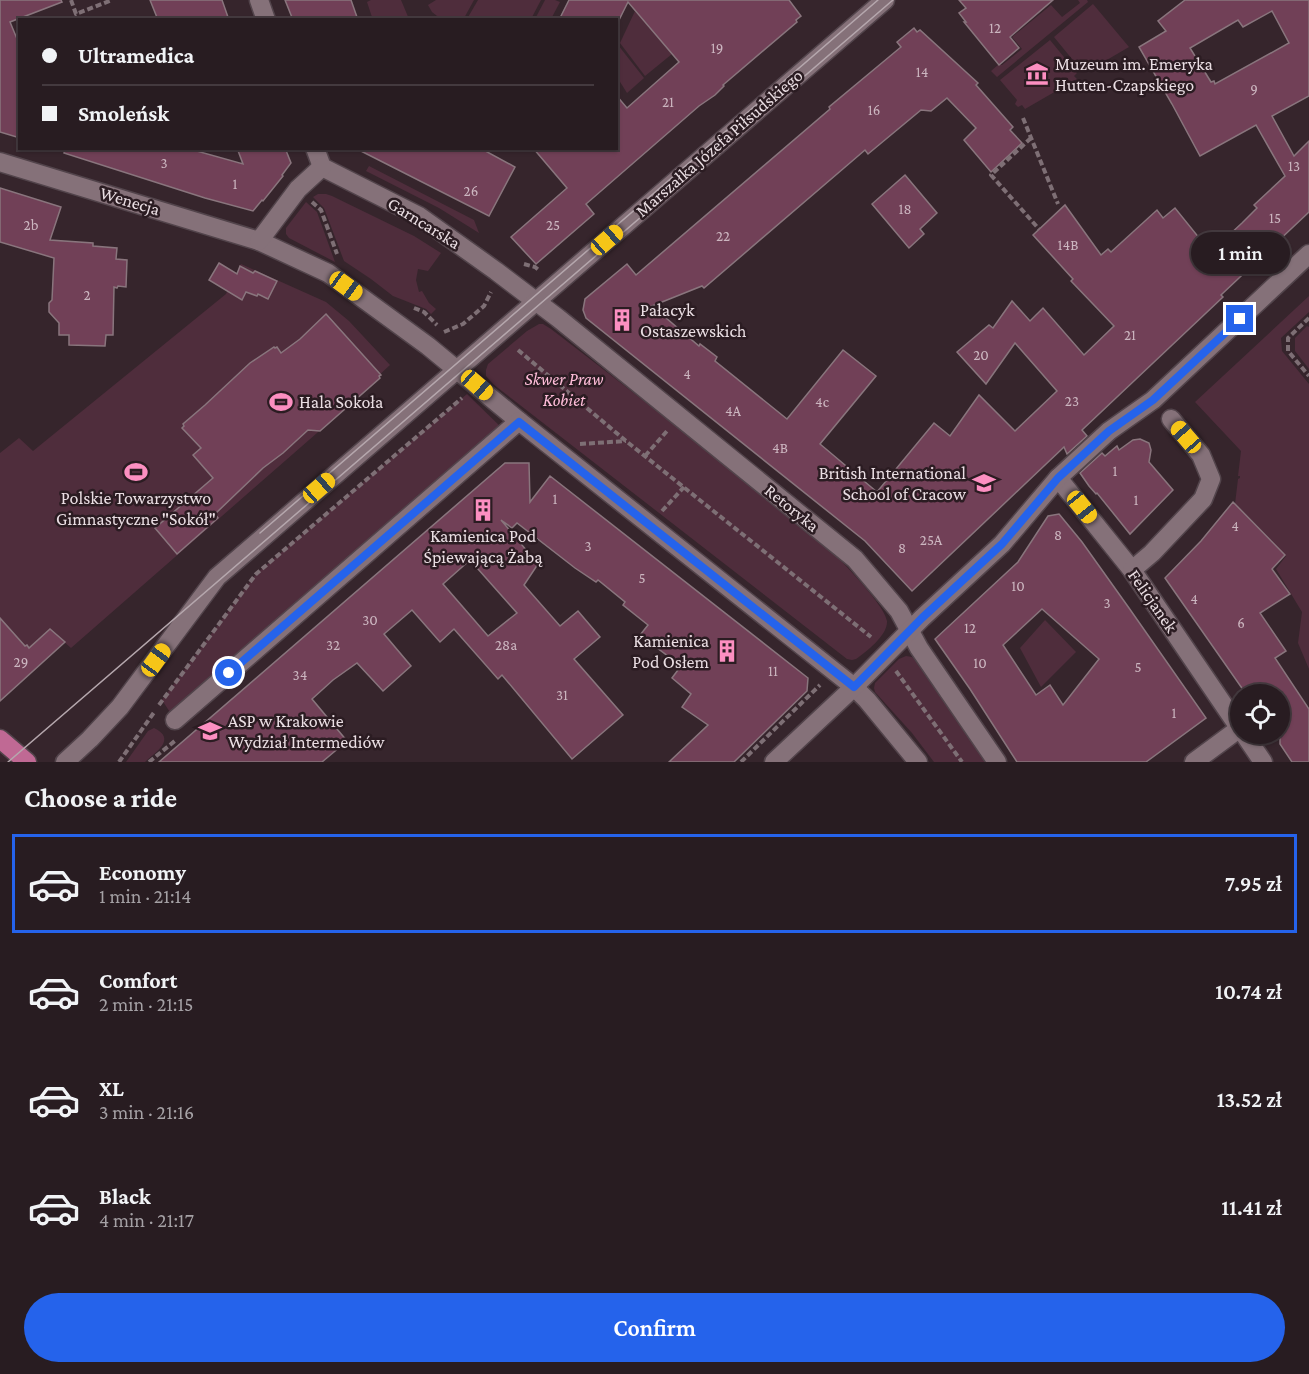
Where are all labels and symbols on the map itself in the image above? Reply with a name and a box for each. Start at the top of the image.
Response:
house number: 12 [989,20,1001,36]
house number: 19 [711,40,723,56]
place label: Muzeum im. Emeryka Hutten-Czapskiego [1055,54,1213,95]
museum icon: Muzeum im. Emeryka Hutten-Czapskiego [1024,61,1050,87]
house number: 14 [916,64,928,80]
street label: Marszałka Józefa Piłsudskiego [631,65,807,221]
house number: 9 [1250,81,1258,97]
house number: 21 [662,94,674,110]
house number: 16 [868,102,880,118]
house number: 3 [160,155,168,171]
house number: 13 [1288,158,1300,174]
house number: 1 [233,176,238,192]
street label: Wenecja [97,182,162,221]
house number: 26 [464,183,478,199]
street label: Garncarska [384,193,464,253]
house number: 18 [898,201,912,217]
house number: 15 [1269,210,1281,226]
house number: 2b [24,217,39,233]
house number: 25 [546,217,560,233]
car [588,221,626,259]
house number: 22 [716,228,730,244]
callout: 1 min [1190,232,1290,274]
house number: 14B [1058,237,1078,253]
car [326,268,366,304]
house number: 2 [83,287,91,303]
place label: Pałacyk Ostaszewskich [640,300,747,341]
route end [1226,305,1253,332]
building icon: Pałacyk Ostaszewskich [609,307,635,333]
house number: 21 [1124,327,1136,343]
house number: 20 [973,347,989,363]
car [458,366,496,404]
house number: 4 [683,366,691,382]
park label: Skwer Praw Kobiet [524,369,604,410]
sports icon: Hala Sokoła [268,389,294,415]
place label: Hala Sokoła [299,392,383,412]
house number: 23 [1065,393,1079,409]
house number: 4c [815,394,830,410]
house number: 4A [725,403,742,419]
car [1167,418,1205,456]
house number: 4B [772,440,788,456]
sports icon: Polskie Towarzystwo Gimnastyczne "Sokół" [123,459,149,485]
place label: British International School of Cracow [819,463,967,504]
house number: 1 [1113,463,1118,479]
car [300,469,338,507]
school or university icon: British International School of Cracow [971,470,997,496]
street label: Retoryka [761,480,823,536]
car [1064,487,1100,527]
place label: Polskie Towarzystwo Gimnastyczne "Sokół" [56,488,216,529]
house number: 1 [553,491,558,507]
house number: 1 [1134,492,1139,508]
building icon: Kamienica Pod Śpiewającą Żabą [470,497,496,523]
house number: 4 [1231,518,1239,534]
place label: Kamienica Pod Śpiewającą Żabą [423,526,543,568]
house number: 8 [1054,527,1062,543]
house number: 25A [920,532,943,548]
house number: 3 [584,538,592,554]
house number: 8 [898,540,906,556]
street label: Felicjanek [1123,566,1182,637]
house number: 5 [638,570,646,586]
house number: 10 [1011,578,1025,594]
house number: 4 [1190,591,1198,607]
house number: 3 [1103,595,1111,611]
house number: 30 [362,612,378,628]
house number: 6 [1237,615,1245,631]
house number: 12 [964,620,976,636]
place label: Kamienica Pod Osłem [632,631,710,672]
house number: 32 [326,637,340,653]
house number: 28a [495,637,517,653]
building icon: Kamienica Pod Osłem [714,638,740,664]
car [138,640,174,680]
house number: 29 [14,654,28,670]
house number: 10 [973,655,987,671]
route start [215,659,242,686]
house number: 5 [1134,659,1142,675]
house number: 11 [768,663,778,679]
house number: 34 [293,667,307,683]
house number: 31 [556,687,568,703]
house number: 1 [1172,705,1177,721]
place label: ASP w Krakowie Wydział Intermediów [228,711,385,752]
school or university icon: ASP w Krakowie Wydział Intermediów [197,718,223,744]

